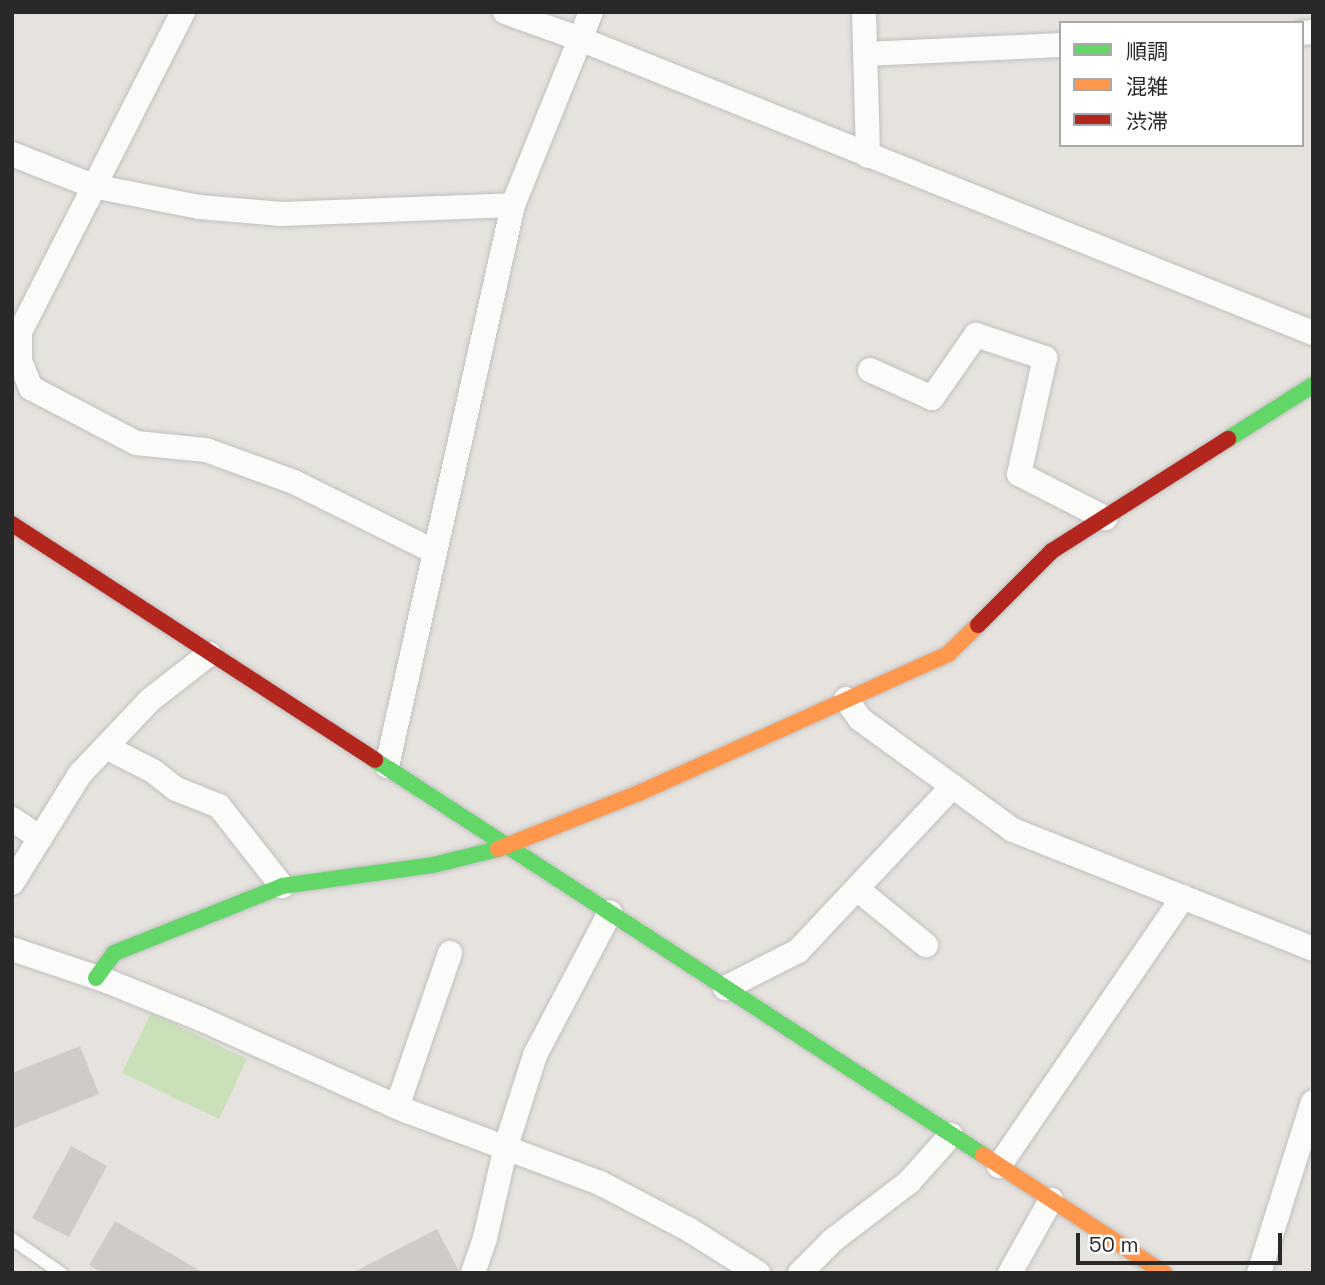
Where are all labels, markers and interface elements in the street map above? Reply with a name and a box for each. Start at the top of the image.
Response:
legend [1059,21,1304,147]
text: 順調 [1126,38,1168,65]
text: 混雑 [1126,73,1168,100]
text: 渋滞 [1126,108,1168,135]
scale bar [1080,1218,1286,1262]
text: 50 m [1089,1231,1139,1258]

